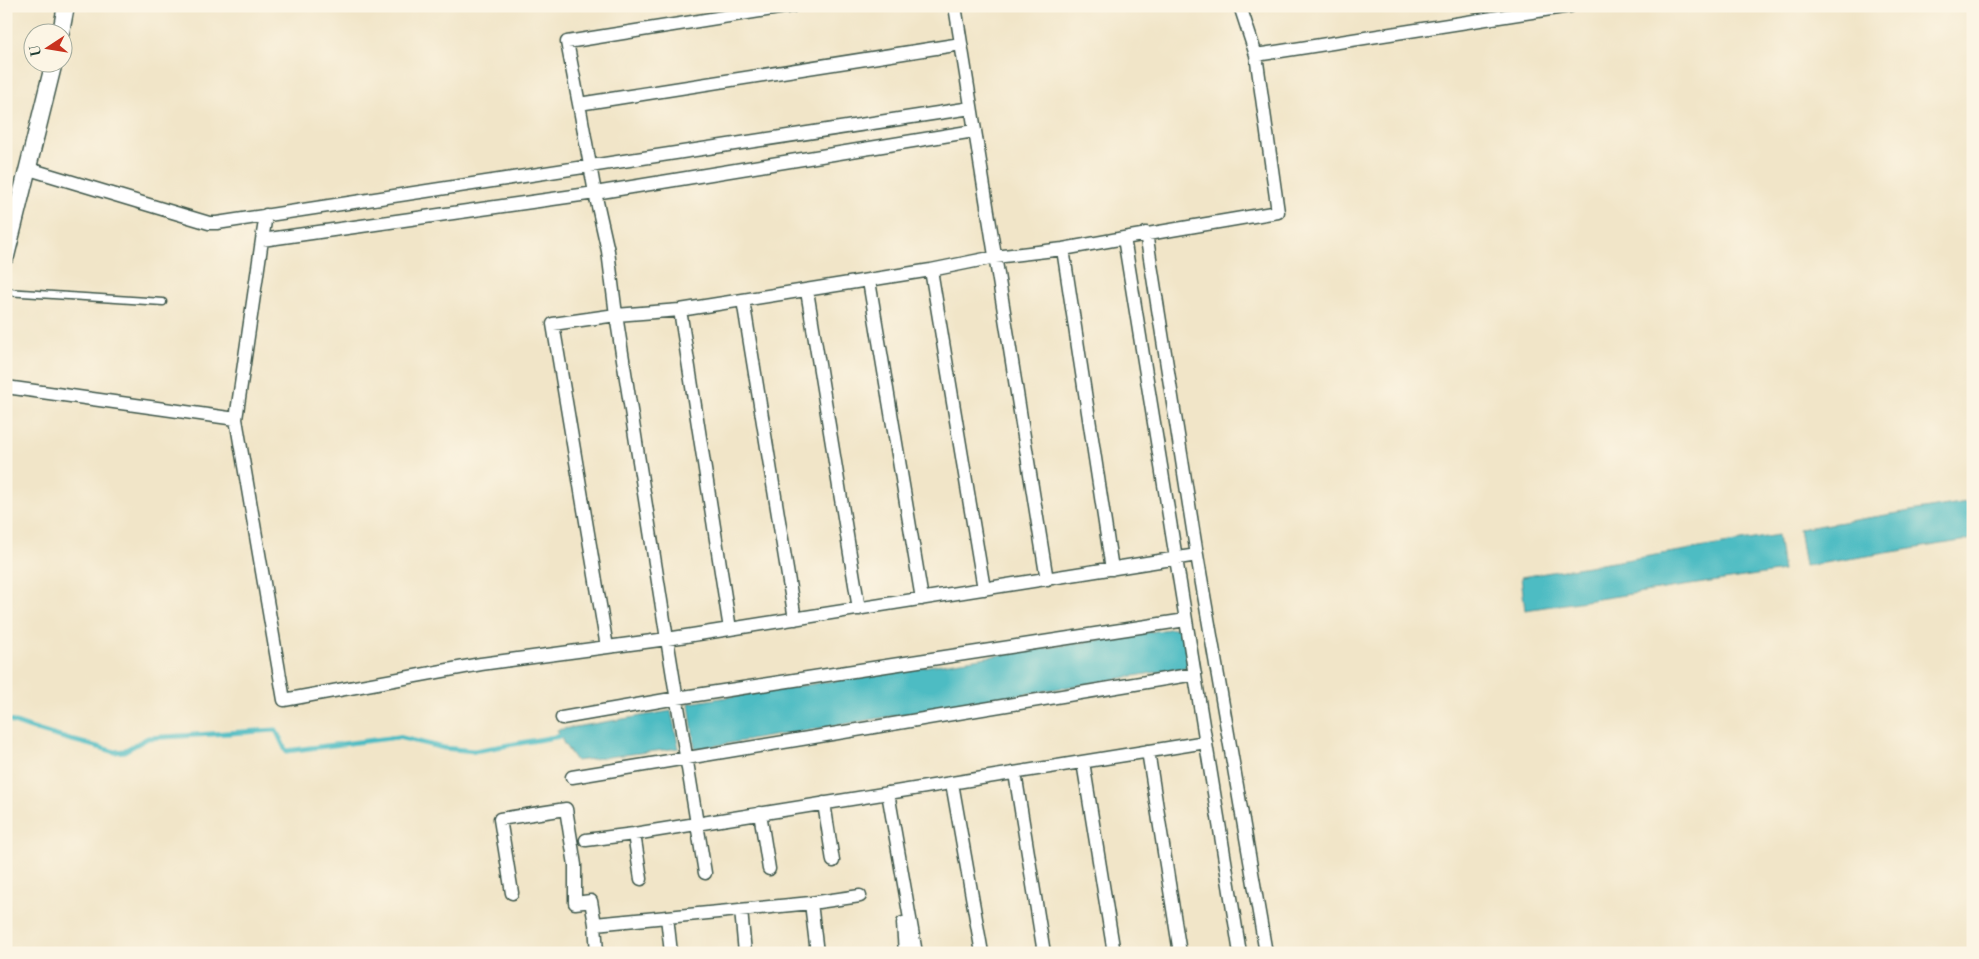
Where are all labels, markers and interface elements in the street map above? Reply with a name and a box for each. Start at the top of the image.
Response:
north arrow [22,22,72,72]
text: U [26,43,46,58]

